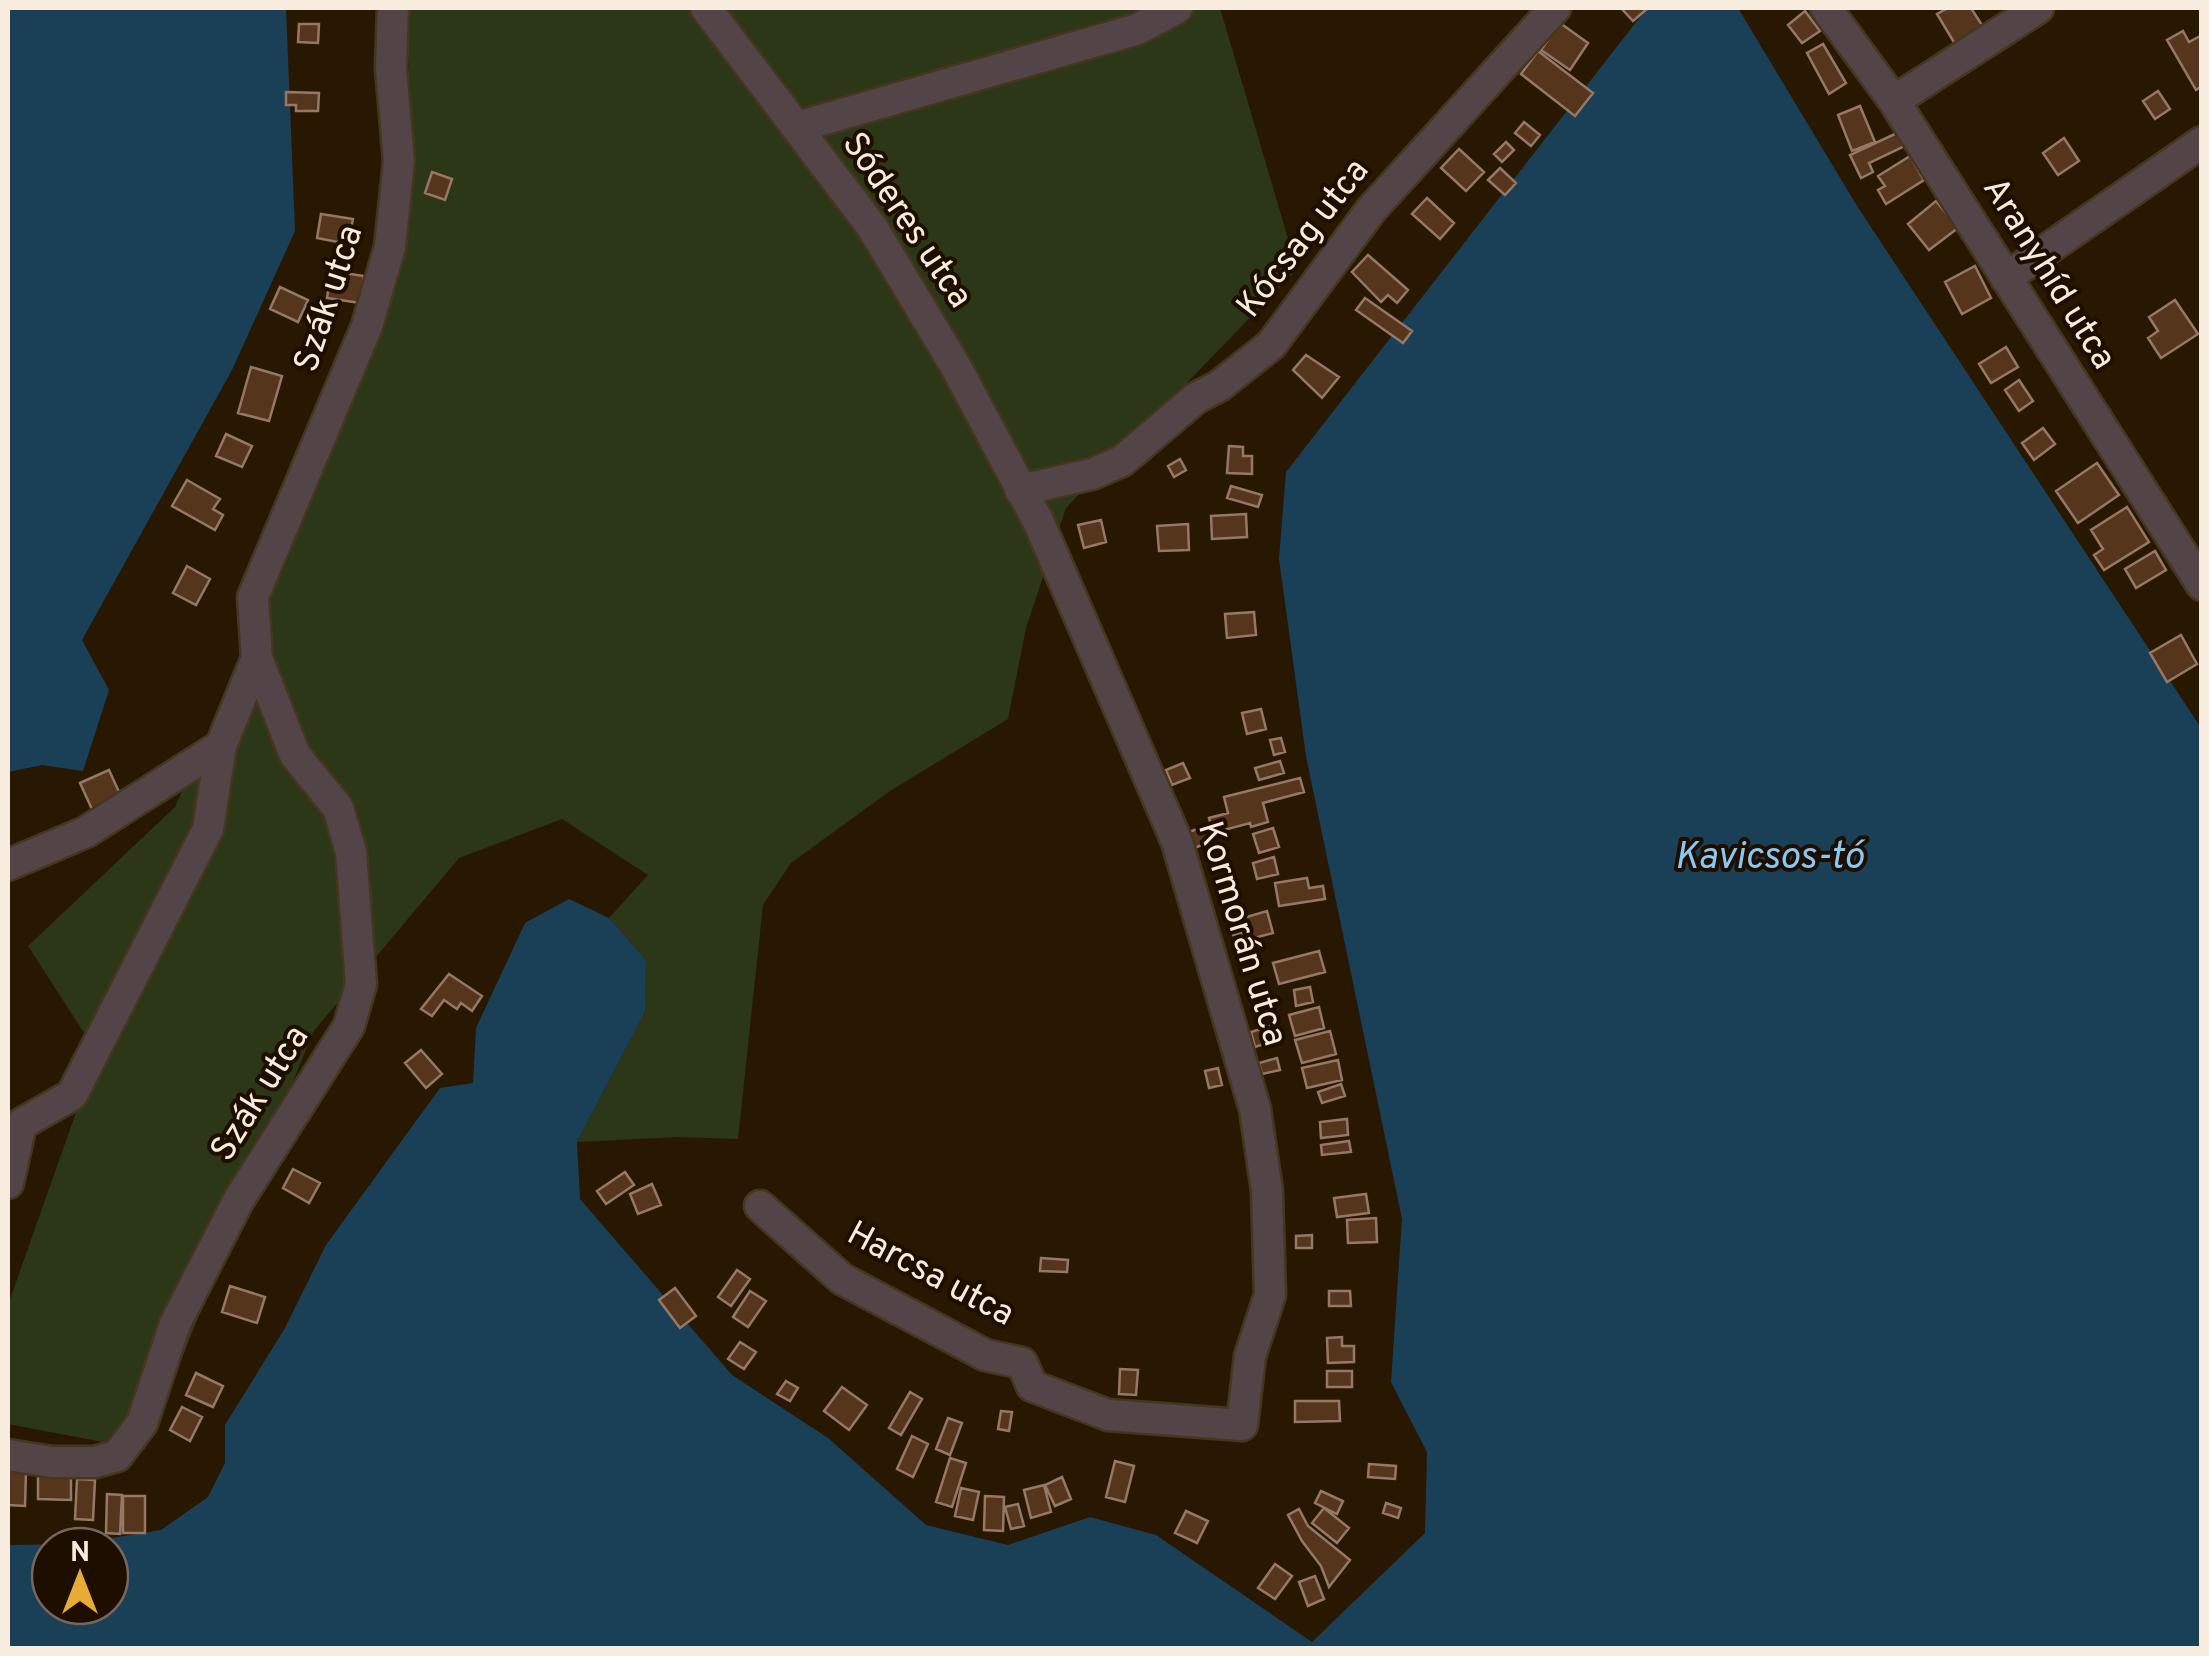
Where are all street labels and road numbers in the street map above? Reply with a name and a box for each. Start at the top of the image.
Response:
street label: Sóderes utca [831,125,981,317]
street label: Kócsag utca [1228,151,1380,327]
street label: Aranyhíd utca [1971,170,2125,378]
street label: Szák utca [286,220,374,378]
street label: Kormorán utca [1186,816,1296,1052]
street label: Szák utca [202,1018,320,1170]
street label: Harcsa utca [839,1213,1021,1337]

